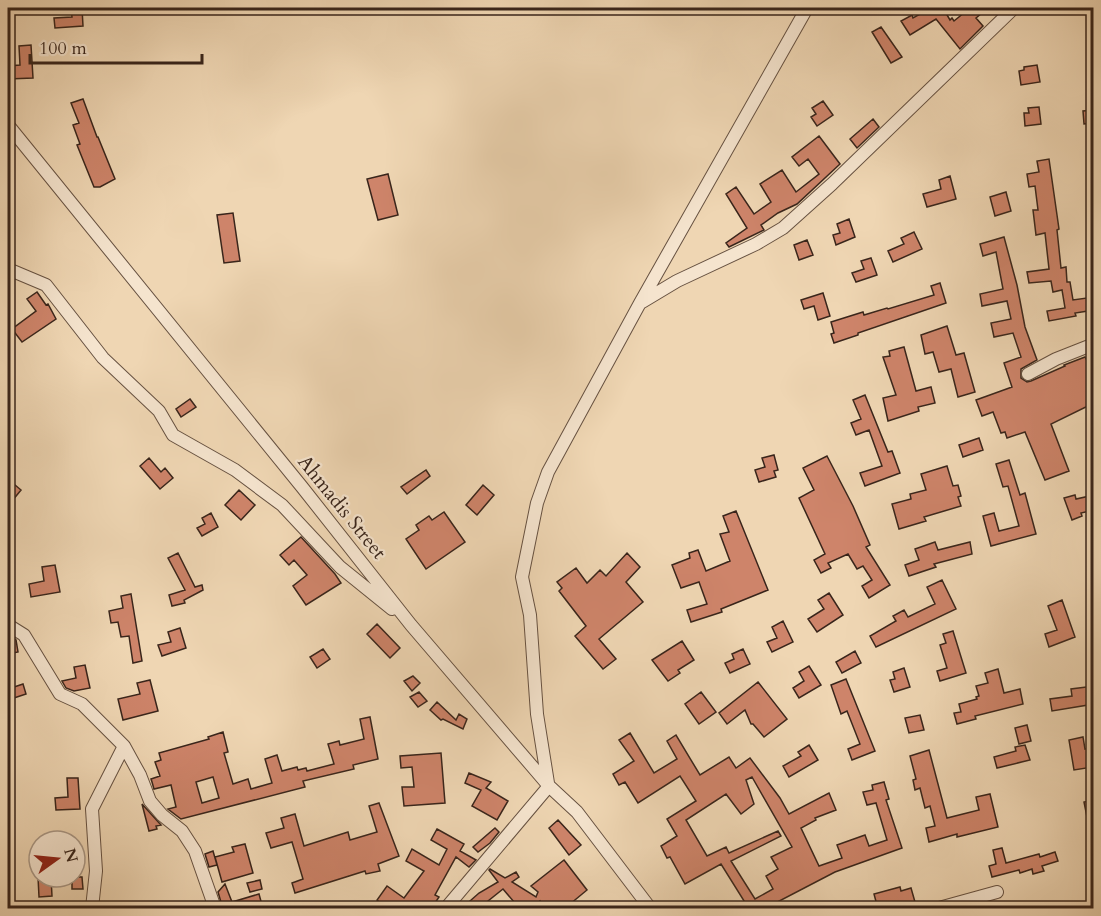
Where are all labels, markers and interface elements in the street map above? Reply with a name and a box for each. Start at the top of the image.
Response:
scale bar [30,27,202,65]
text: 100 m [39,36,87,61]
street label: Ahmadis Street [291,449,393,565]
north arrow [27,829,87,889]
text: N [58,846,83,865]

